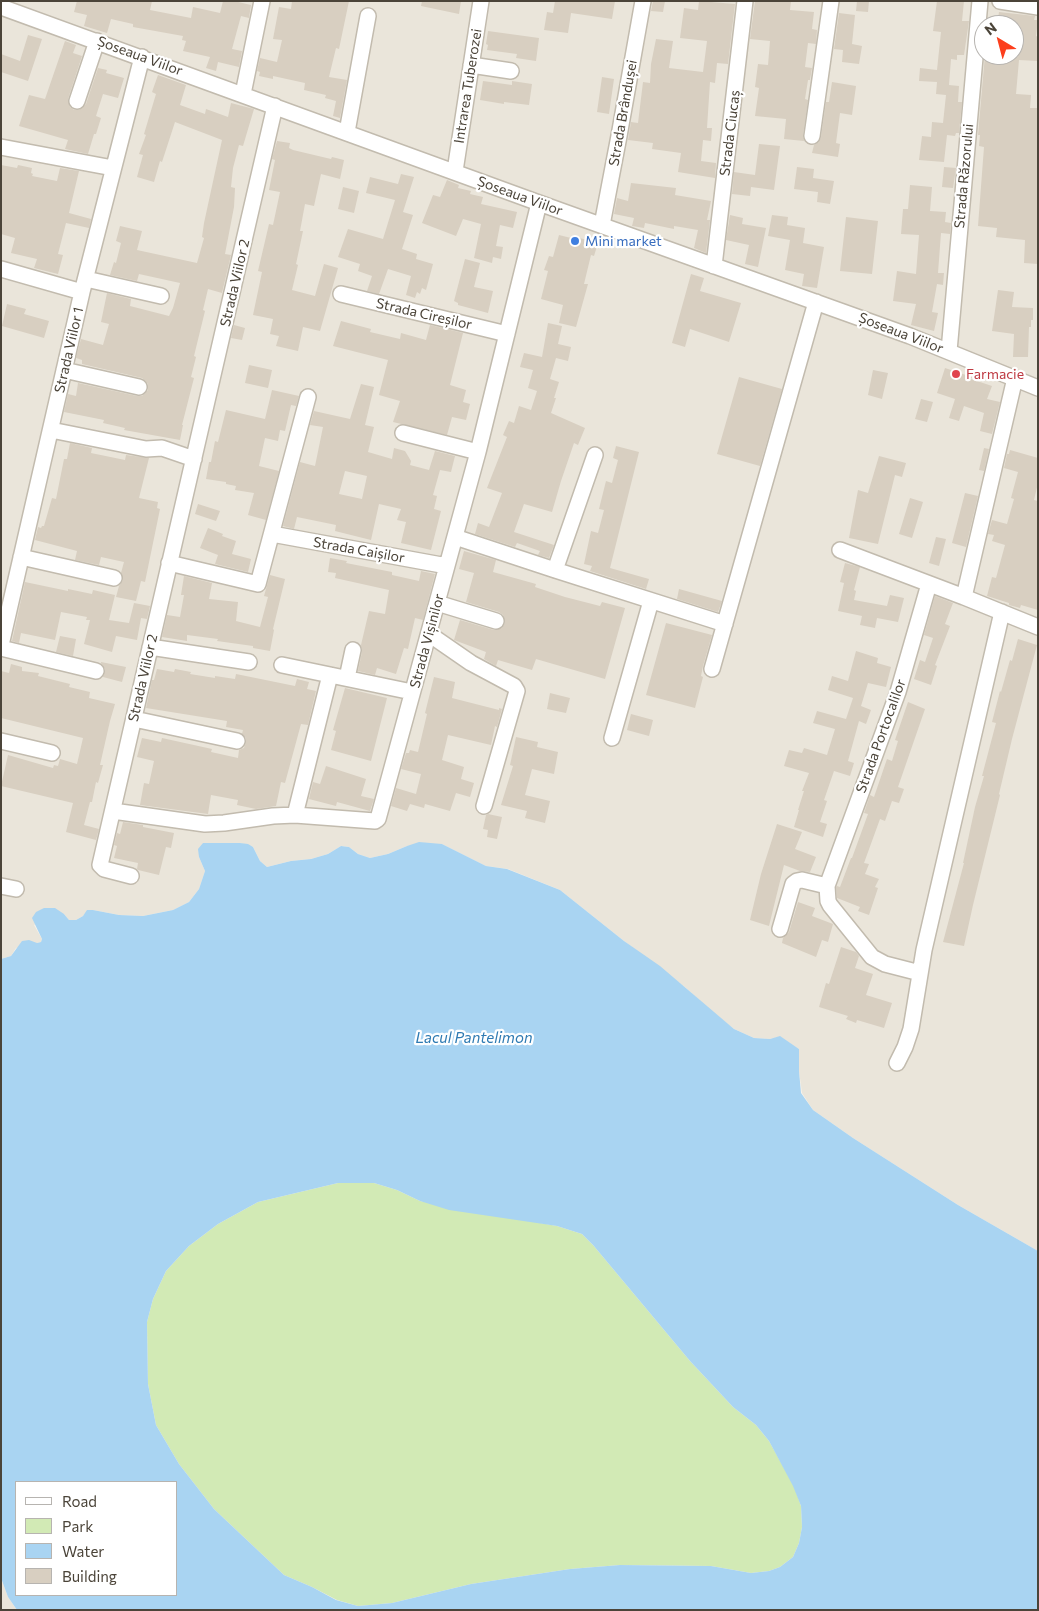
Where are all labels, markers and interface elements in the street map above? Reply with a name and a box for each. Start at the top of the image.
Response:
north arrow [974,15,1024,65]
text: N [981,18,1000,38]
street label: Intrarea Tuberozei [451,27,485,145]
street label: Șoseaua Viilor [95,33,185,79]
street label: Strada Brândușei [605,59,641,167]
street label: Strada Ciucaș [716,89,744,177]
street label: Strada Răzorului [951,123,977,229]
street label: Șoseaua Viilor [475,173,565,219]
place label: Mini market [585,233,662,249]
marker: Mini market [569,235,581,247]
street label: Strada Viilor 2 [217,238,253,328]
street label: Strada Cireșilor [374,295,474,333]
street label: Strada Viilor 1 [51,305,87,395]
street label: Șoseaua Viilor [856,309,946,357]
place label: Farmacie [966,366,1024,382]
marker: Farmacie [950,368,962,380]
street label: Strada Caișilor [312,534,406,566]
street label: Strada Vișinilor [406,592,448,690]
street label: Strada Viilor 2 [125,633,161,723]
street label: Strada Portocalilor [853,677,909,795]
water label: Lacul Pantelimon [415,1029,533,1047]
legend [15,1481,178,1596]
text: Road [62,1492,97,1510]
text: Park [62,1517,93,1535]
text: Water [62,1542,104,1560]
text: Building [62,1567,117,1585]

